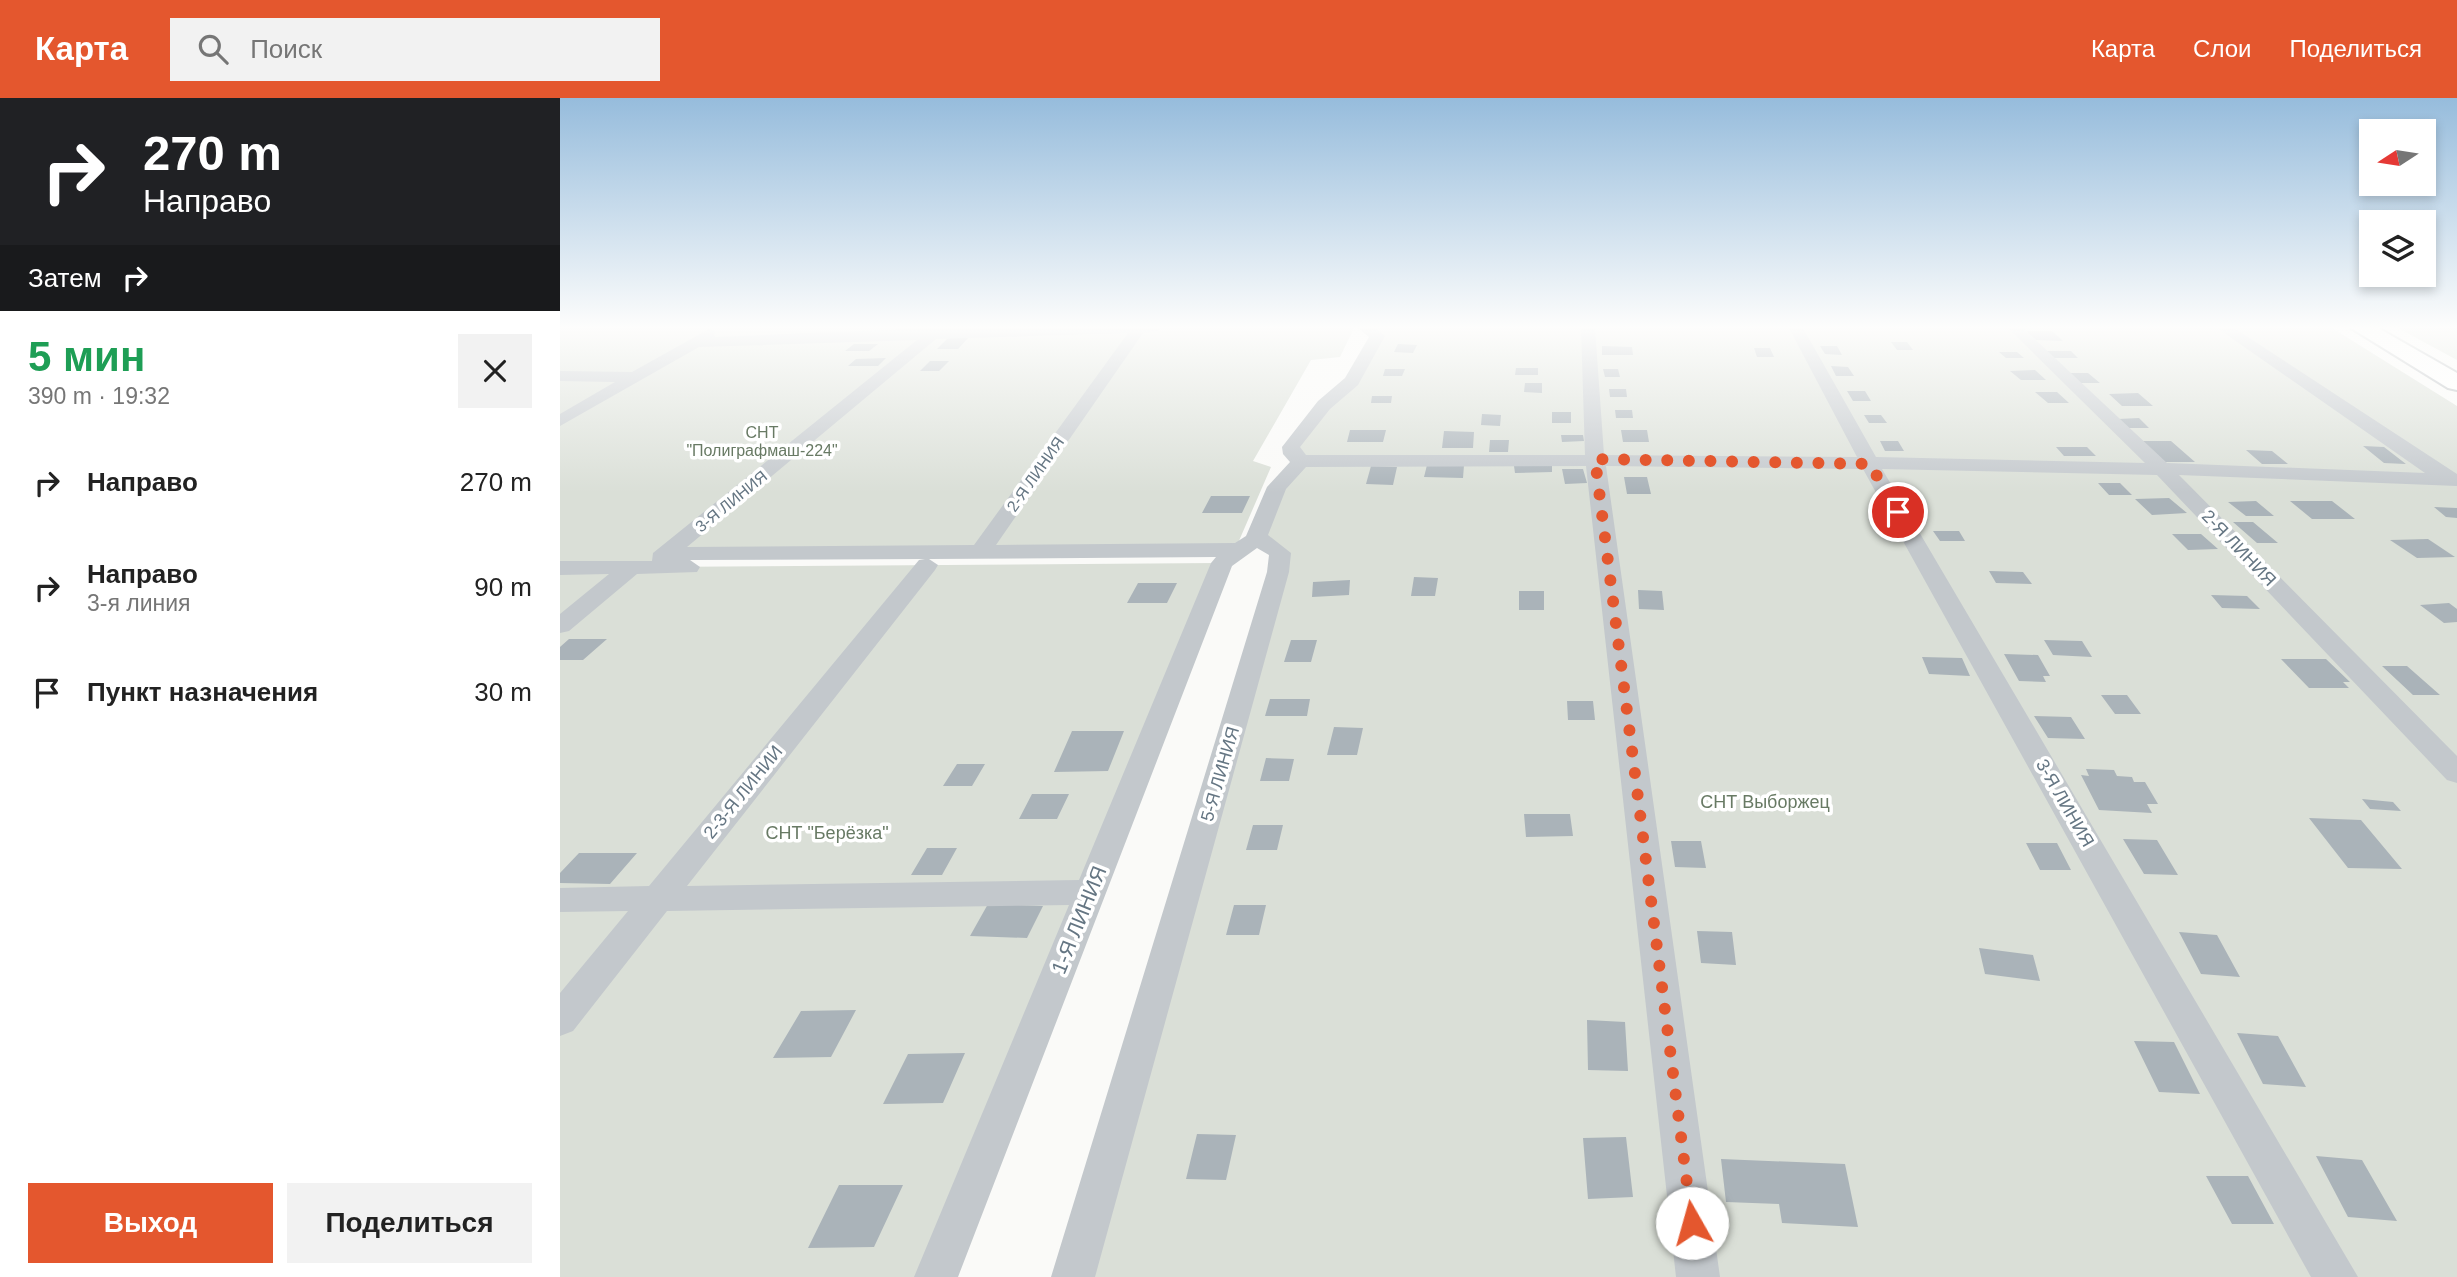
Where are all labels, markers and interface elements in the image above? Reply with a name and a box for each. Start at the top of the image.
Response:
search box [170,18,660,81]
text: Карта [35,30,128,67]
icon: search [194,30,232,68]
text: Поиск [250,34,322,64]
text: Карта [2091,35,2155,62]
text: Слои [2193,35,2251,62]
text: Поделиться [2289,35,2422,62]
north arrow [2359,119,2436,196]
map controls [2359,119,2436,287]
icon: right [28,126,119,217]
text: 270 m [143,126,282,180]
text: Направо [143,183,271,219]
button: layers [2359,210,2436,287]
icon: right [116,259,154,297]
text: Затем [28,263,102,293]
text: 5 мин [28,333,145,380]
button: close [458,334,532,408]
text: 390 m · 19:32 [28,383,170,409]
park label: СНТ "Полиграфмаш-224" [686,424,838,459]
street label: 2-Я ЛИНИЯ [1004,434,1067,515]
icon: right [28,464,66,502]
text: Направо [87,467,198,497]
text: 270 m [460,467,532,497]
street label: 3-Я ЛИНИЯ [692,467,770,535]
pin [1868,482,1928,542]
icon: arrive [1879,493,1917,531]
street label: 2-Я ЛИНИЯ [2198,506,2280,590]
text: Направо [87,559,198,589]
icon: right [28,569,66,607]
text: 90 m [474,572,532,602]
text: 3-я линия [87,590,191,616]
icon: arrive [28,674,66,712]
text: Пункт назначения [87,677,318,707]
text: 30 m [474,677,532,707]
street label: 5-Я ЛИНИЯ [1197,724,1243,824]
street label: 2-3-Я ЛИНИИ [699,742,787,842]
street label: 3-Я ЛИНИЯ [2032,756,2098,850]
park label: СНТ Выборжец [1700,792,1830,812]
park label: СНТ "Берёзка" [765,823,889,843]
street label: 1-Я ЛИНИЯ [1047,863,1111,977]
button: Выход [28,1183,273,1263]
button: Поделиться [287,1183,532,1263]
position arrow [1655,1186,1729,1260]

